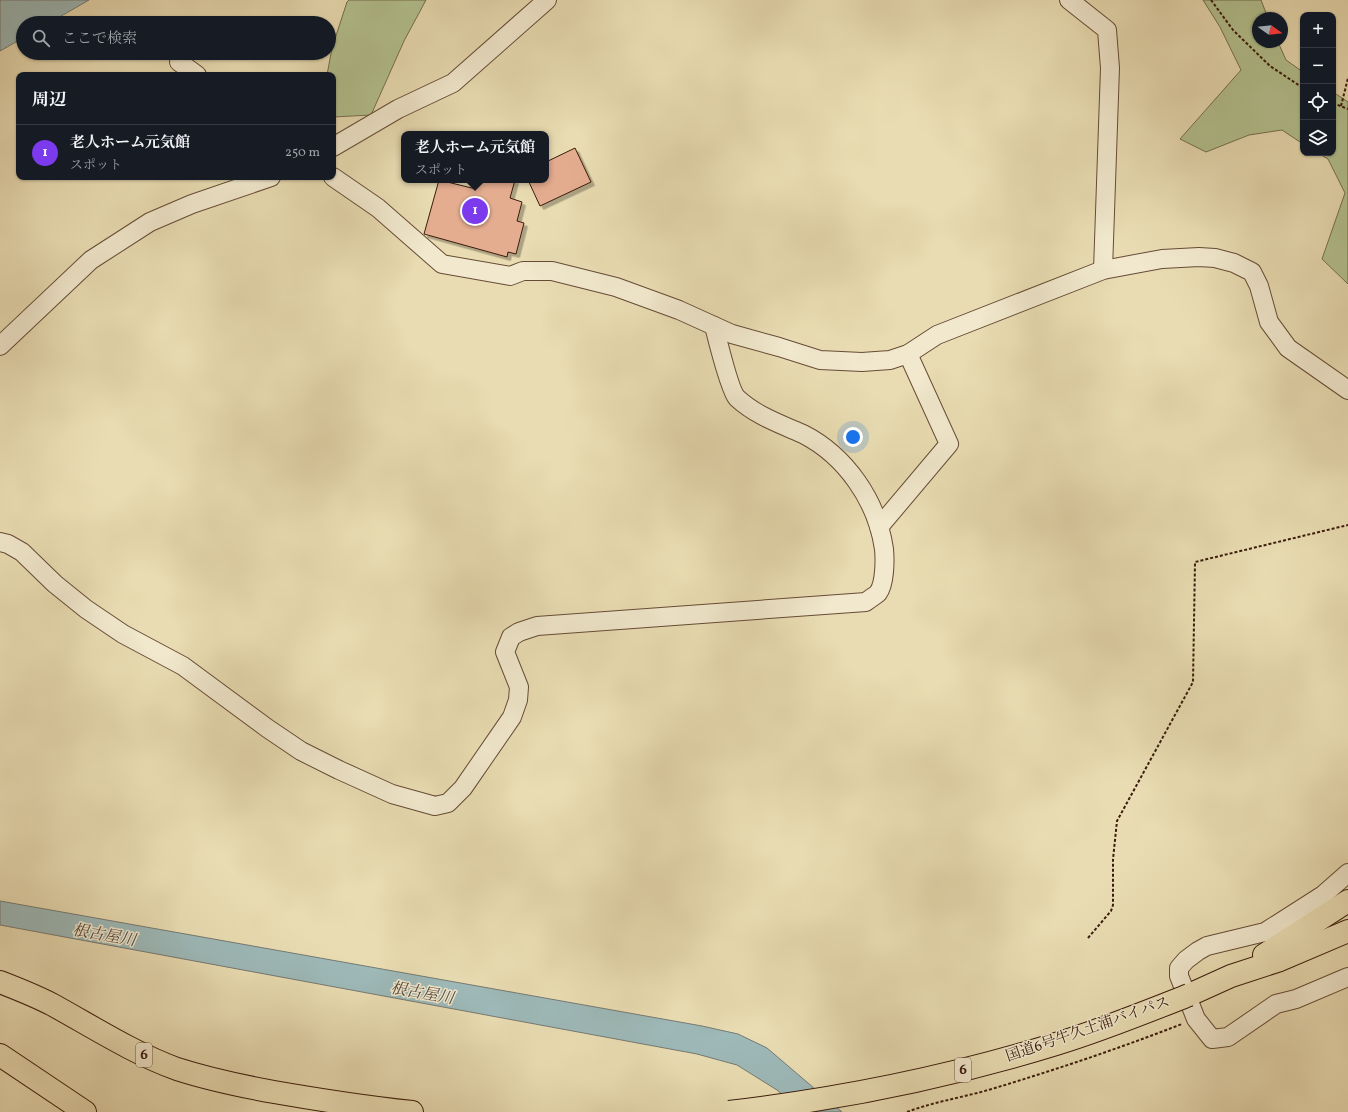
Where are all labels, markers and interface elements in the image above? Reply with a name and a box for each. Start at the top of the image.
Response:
north arrow [1252,12,1288,48]
map controls [1300,12,1336,156]
button: + [1300,12,1336,48]
search box [16,16,336,60]
icon: search [30,27,52,49]
text: ここで検索 [62,29,137,50]
button: − [1300,48,1336,84]
button: locate [1300,84,1336,120]
text: 周辺 [32,89,66,112]
button: layers [1300,120,1336,156]
popup [401,131,549,183]
text: 老人ホーム元気館 [70,133,190,154]
text: 老人ホーム元気館 [415,138,535,159]
text: 1 [42,144,48,162]
text: 250 m [285,144,320,162]
text: スポット [70,157,122,175]
text: スポット [415,162,467,180]
pin: 1 [462,196,488,226]
your location [843,427,863,447]
water label: 根古屋川 [71,920,139,953]
water label: 根古屋川 [389,978,457,1011]
street label: 国道6号牛久土浦バイパス [1003,992,1173,1068]
road number: 6 [136,1043,152,1067]
road number: 6 [955,1058,971,1082]

